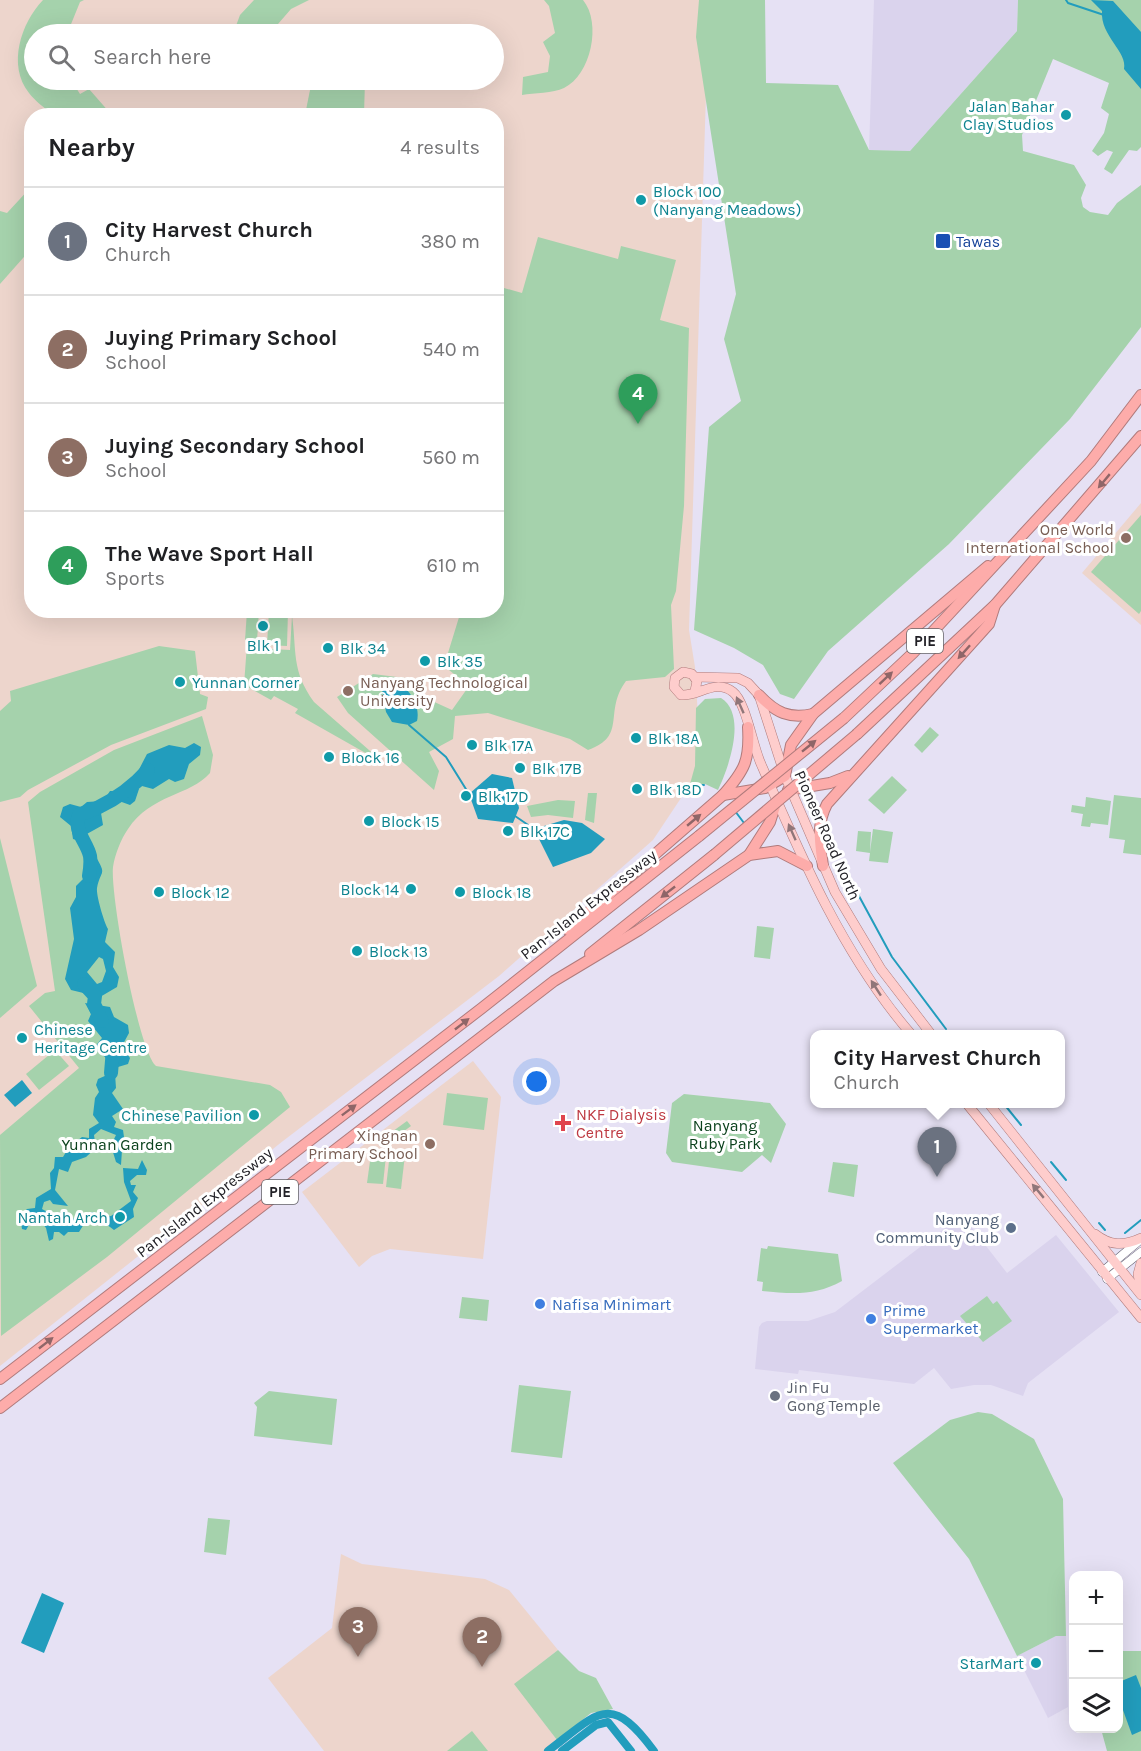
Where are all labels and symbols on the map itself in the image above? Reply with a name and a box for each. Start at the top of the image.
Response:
place label: Jalan Bahar Clay Studios [963,97,1054,134]
marker: Jalan Bahar Clay Studios [1059,108,1073,122]
place label: Block 100 (Nanyang Meadows) [653,182,801,219]
marker: Block 100 (Nanyang Meadows) [634,193,648,207]
marker: Tawas [934,232,952,250]
place label: Tawas [956,232,1000,251]
pin: 4 [618,374,658,424]
one-way arrow [1098,473,1111,488]
place label: One World International School [966,520,1114,557]
marker: One World International School [1119,531,1133,545]
marker: Blk 1 [256,619,270,633]
road number: PIE [907,629,943,653]
place label: Blk 1 [247,636,279,655]
place label: Blk 34 [340,639,386,658]
marker: Blk 34 [321,641,335,655]
one-way arrow [957,645,971,659]
place label: Blk 35 [437,652,483,671]
marker: Blk 35 [418,654,432,668]
one-way arrow [879,671,894,685]
place label: Yunnan Corner [192,673,299,692]
place label: Nanyang Technological University [360,673,528,710]
marker: Yunnan Corner [173,675,187,689]
marker: Nanyang Technological University [341,684,355,698]
one-way arrow [735,695,745,713]
place label: Blk 18A [648,729,700,748]
marker: Blk 18A [629,731,643,745]
place label: Blk 17A [484,736,533,755]
marker: Blk 17A [465,738,479,752]
one-way arrow [801,740,817,753]
place label: Block 16 [341,748,400,767]
marker: Block 16 [322,750,336,764]
place label: Blk 17B [532,759,582,778]
marker: Blk 17B [513,761,527,775]
street label: Pioneer Road North [790,767,865,903]
place label: Blk 18D [649,780,702,799]
marker: Blk 18D [630,782,644,796]
place label: Blk 17D [478,787,529,806]
marker: Blk 17D [459,789,473,803]
place label: Block 15 [381,812,440,831]
marker: Block 15 [362,814,376,828]
one-way arrow [686,814,701,827]
place label: Blk 17C [520,822,570,841]
one-way arrow [787,823,797,841]
marker: Blk 17C [501,824,515,838]
street label: Pan-Island Expressway [517,845,660,963]
place label: Block 14 [341,880,399,899]
marker: Block 14 [404,882,418,896]
place label: Block 12 [171,883,230,902]
place label: Block 18 [472,883,531,902]
marker: Block 12 [152,885,166,899]
marker: Block 18 [453,885,467,899]
one-way arrow [661,885,676,897]
place label: Block 13 [369,942,428,961]
marker: Block 13 [350,944,364,958]
one-way arrow [870,980,881,996]
one-way arrow [454,1018,470,1031]
place label: Chinese Heritage Centre [34,1020,147,1057]
marker: Chinese Heritage Centre [15,1031,29,1045]
your location [522,1067,551,1096]
one-way arrow [342,1104,357,1116]
place label: NKF Dialysis Centre [576,1105,667,1142]
place label: Chinese Pavilion [121,1106,242,1125]
marker: Chinese Pavilion [247,1108,261,1122]
marker: NKF Dialysis Centre [554,1114,572,1132]
park label: Nanyang Ruby Park [689,1116,761,1153]
place label: Xingnan Primary School [308,1126,418,1163]
pin: 1 [918,1128,956,1177]
park label: Yunnan Garden [61,1135,173,1154]
marker: Xingnan Primary School [423,1137,437,1151]
street label: Pan-Island Expressway [133,1143,276,1261]
road number: PIE [262,1180,298,1204]
one-way arrow [1032,1184,1045,1199]
place label: Nantah Arch [17,1208,108,1227]
marker: Nantah Arch [113,1210,127,1224]
place label: Nanyang Community Club [876,1210,999,1247]
marker: Nanyang Community Club [1004,1221,1018,1235]
place label: Nafisa Minimart [552,1295,671,1314]
marker: Nafisa Minimart [533,1297,547,1311]
place label: Prime Supermarket [883,1301,979,1338]
marker: Prime Supermarket [864,1312,878,1326]
one-way arrow [39,1338,54,1350]
place label: Jin Fu Gong Temple [787,1378,881,1415]
marker: Jin Fu Gong Temple [768,1389,782,1403]
pin: 3 [338,1608,378,1657]
pin: 2 [462,1618,502,1667]
place label: StarMart [960,1654,1024,1673]
marker: StarMart [1029,1656,1043,1670]

